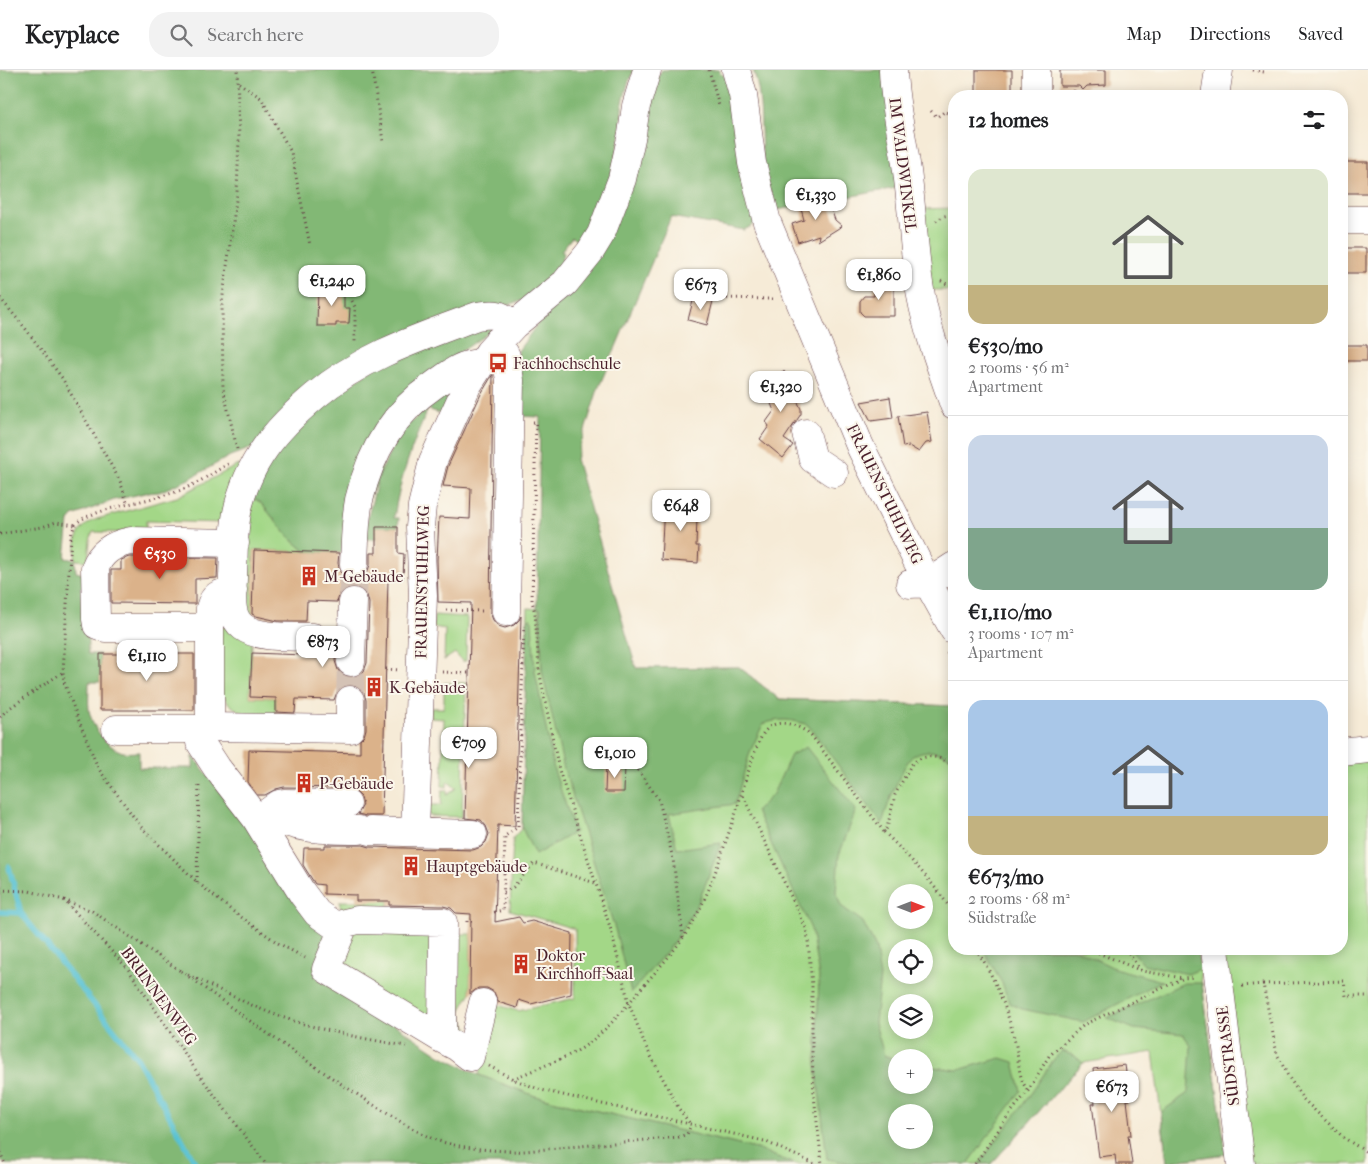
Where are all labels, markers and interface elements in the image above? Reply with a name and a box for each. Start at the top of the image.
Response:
search box [149,12,499,57]
text: Keyplace [25,21,119,49]
icon: search [167,21,195,49]
text: Search here [207,24,304,46]
text: Map [1127,24,1161,45]
text: Directions [1189,24,1270,45]
text: Saved [1298,24,1343,45]
street label: IM WALDWINKEL [885,96,921,234]
icon: filters [1300,106,1328,134]
text: 12 homes [968,108,1049,132]
pin: €1,330 [775,178,857,221]
text: €1,330 [796,185,836,204]
icon: home [1103,202,1193,292]
pin: €1,860 [838,258,920,301]
pin: €1,240 [291,264,373,307]
text: €1,860 [857,265,901,284]
pin: €673 [671,268,731,311]
text: €1,240 [309,271,355,290]
text: €673 [685,275,717,294]
text: €530/mo [968,334,1043,358]
bus stop icon: Fachhochschule [487,352,509,374]
place label: Fachhochschule [513,354,621,373]
text: 2 rooms · 56 m² [968,358,1069,377]
pin: €1,320 [740,370,822,413]
text: €1,320 [760,377,802,396]
text: Apartment [968,377,1043,396]
street label: FRAUENSTUHLWEG [843,421,927,567]
icon: home [1103,467,1193,557]
pin: €648 [651,490,711,532]
text: €648 [663,496,699,515]
street label: FRAUENSTUHLWEG [411,505,433,659]
pin: €530 [130,538,190,580]
text: €530 [144,544,176,563]
building icon: M-Gebäude [298,565,320,587]
place label: M-Gebäude [324,567,403,586]
text: €1,110/mo [968,600,1052,624]
text: 3 rooms · 107 m² [968,624,1074,643]
pin: €873 [293,626,353,668]
text: €873 [307,632,339,651]
pin: €1,110 [106,640,188,682]
text: Apartment [968,643,1043,662]
text: €1,110 [128,646,166,665]
building icon: K-Gebäude [363,676,385,698]
place label: K-Gebäude [389,678,465,697]
pin: €709 [439,726,499,769]
icon: home [1103,732,1193,822]
text: €709 [452,733,486,752]
pin: €1,010 [574,736,656,779]
text: €1,010 [594,743,636,762]
building icon: P-Gebäude [293,772,315,794]
place label: P-Gebäude [319,774,393,793]
building icon: Hauptgebäude [400,855,422,877]
place label: Hauptgebäude [426,857,527,876]
text: €673/mo [968,865,1044,889]
north arrow [888,884,932,929]
map controls [888,884,933,1149]
text: 2 rooms · 68 m² [968,889,1070,908]
text: Südstraße [968,908,1036,927]
button: locate [888,939,933,984]
street label: BRUNNENWEG [117,943,201,1049]
place label: Doktor Kirchhoff-Saal [536,946,634,983]
building icon: Doktor Kirchhoff-Saal [510,953,532,975]
button: layers [888,994,933,1039]
street label: SÜDSTRASSE [1212,1005,1244,1107]
button: + [888,1049,933,1094]
pin: €673 [1082,1070,1142,1113]
text: €673 [1096,1077,1128,1096]
button: − [888,1104,933,1149]

